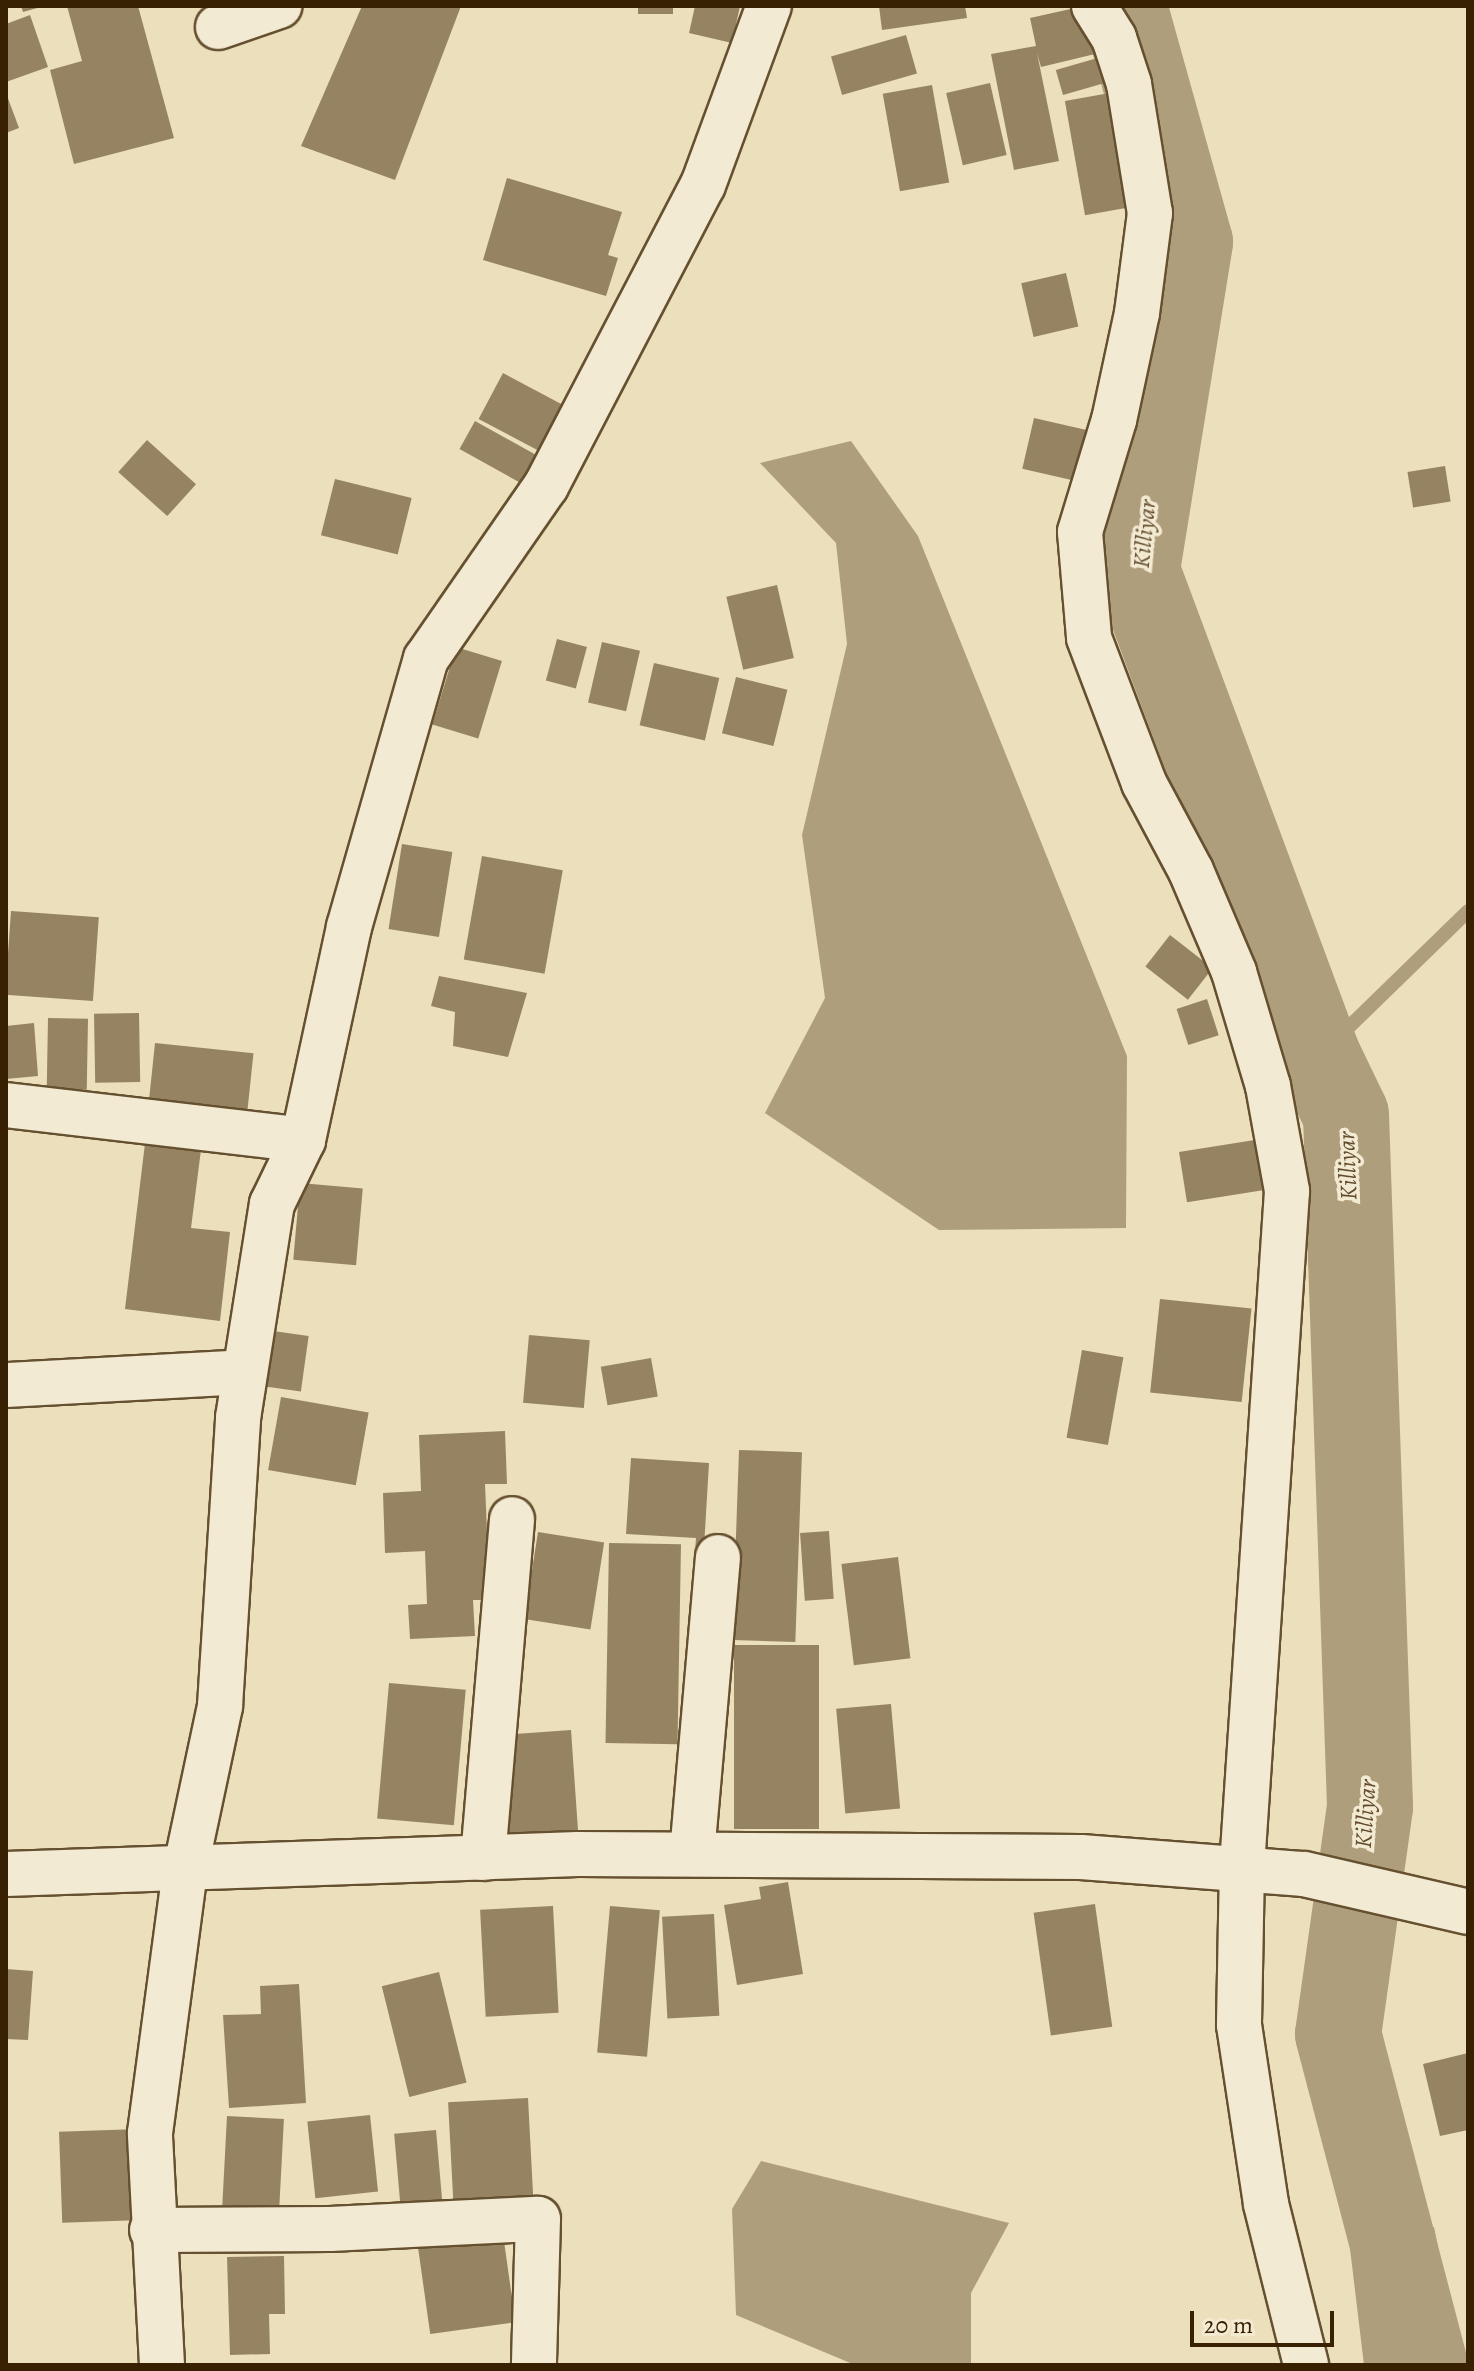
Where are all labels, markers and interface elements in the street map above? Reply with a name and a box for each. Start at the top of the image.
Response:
water label: Killiyar [1127,498,1163,570]
water label: Killiyar [1332,1131,1364,1201]
water label: Killiyar [1349,1779,1383,1849]
scale bar [1194,2295,1338,2345]
text: 20 m [1204,2309,1253,2341]

